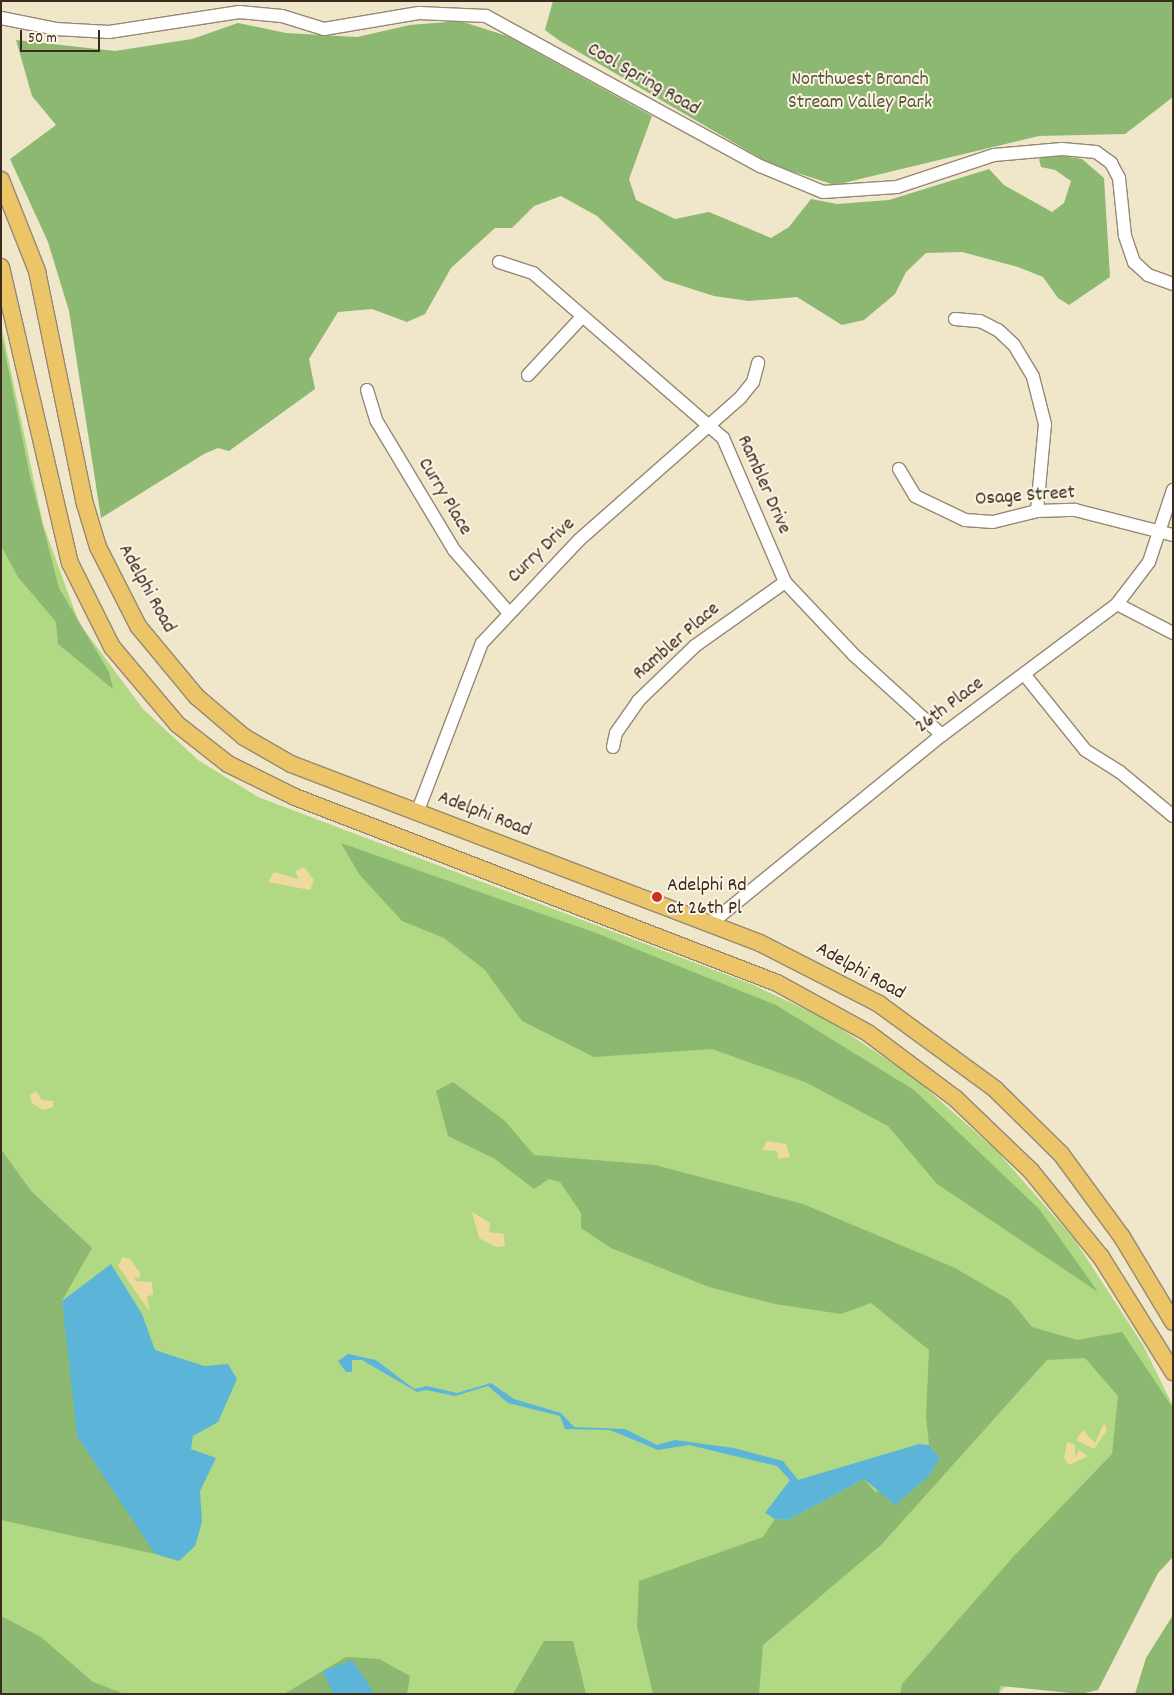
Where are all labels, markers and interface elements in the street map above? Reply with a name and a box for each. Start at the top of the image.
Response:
scale bar [22,20,102,52]
text: 50 m [28,28,57,50]
street label: Cool Spring Road [582,38,704,122]
park label: Northwest Branch Stream Valley Park [788,69,932,116]
street label: Rambler Drive [731,432,795,538]
street label: Curry Place [412,454,476,540]
street label: Osage Street [974,482,1076,512]
street label: Curry Drive [503,513,581,589]
street label: Adelphi Road [112,540,180,638]
street label: Rambler Place [629,598,725,686]
street label: 26th Place [911,672,989,740]
street label: Adelphi Road [434,786,534,844]
place label: Adelphi Rd at 26th Pl [667,874,747,921]
marker: Adelphi Rd at 26th Pl [651,891,663,903]
street label: Adelphi Road [811,938,909,1006]

